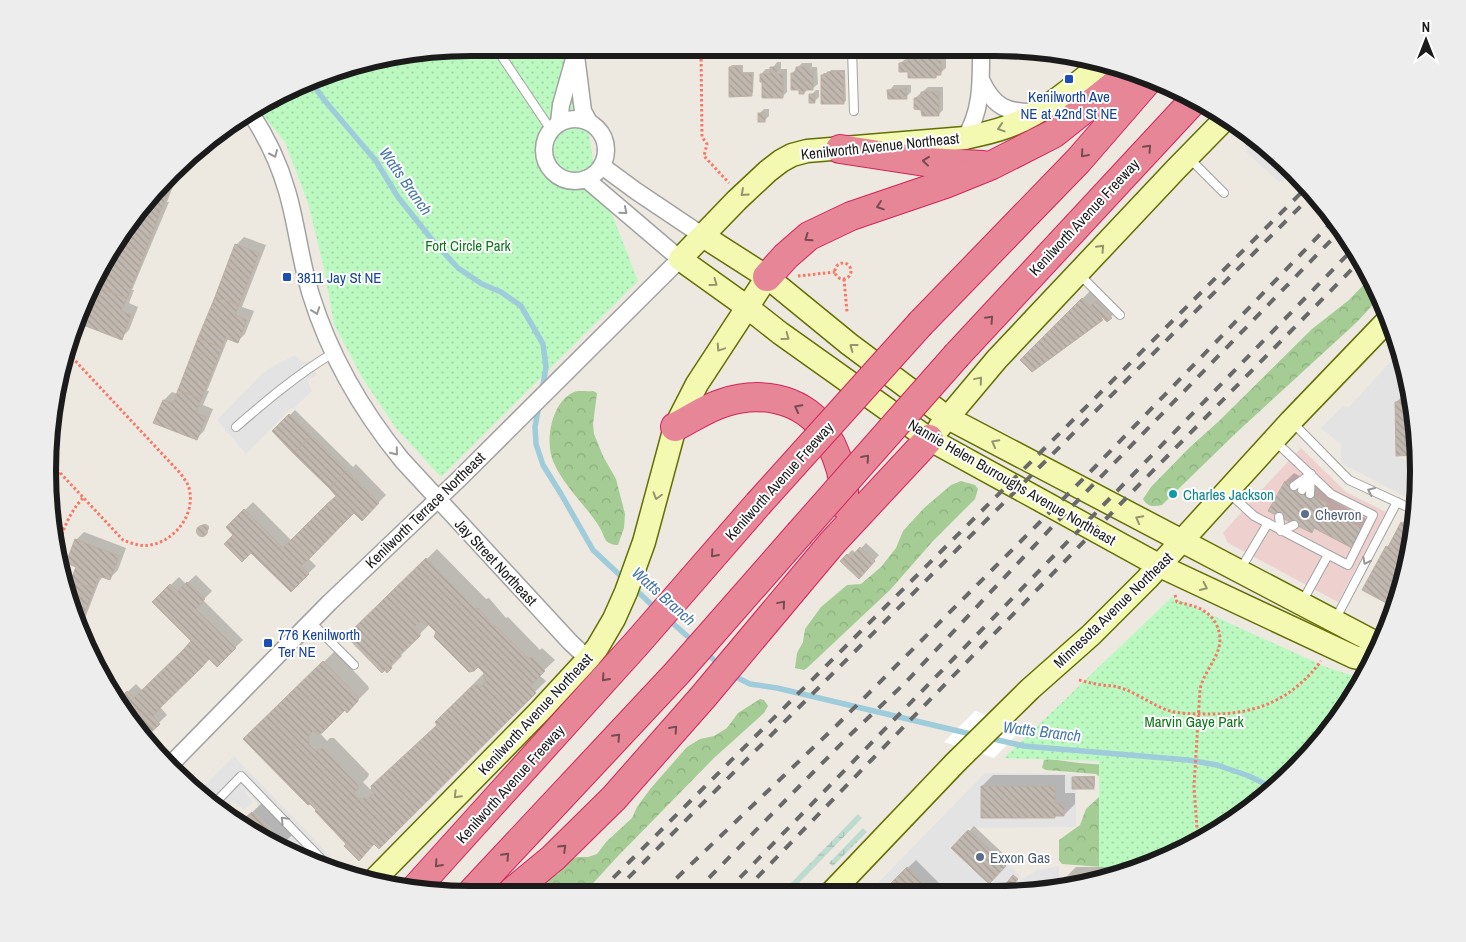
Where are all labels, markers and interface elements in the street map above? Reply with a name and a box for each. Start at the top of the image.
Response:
north arrow [1401,15,1451,65]
text: N [1422,18,1430,36]
marker: Kenilworth Ave NE at 42nd St NE [1063,73,1075,85]
place label: Kenilworth Ave NE at 42nd St NE [1020,86,1118,124]
one-way arrow [997,123,1006,133]
street label: Kenilworth Avenue Northeast [800,127,961,165]
water label: Watts Branch [374,143,438,219]
one-way arrow [1142,145,1151,154]
one-way arrow [267,149,278,158]
one-way arrow [1080,149,1089,158]
street label: Kenilworth Avenue Freeway [1024,153,1144,280]
one-way arrow [921,156,929,167]
one-way arrow [741,187,750,196]
one-way arrow [877,200,885,210]
one-way arrow [618,205,627,214]
one-way arrow [804,232,814,241]
park label: Fort Circle Park [425,235,512,256]
one-way arrow [1095,245,1104,254]
place label: 3811 Jay St NE [297,267,382,288]
marker: 3811 Jay St NE [281,271,293,283]
one-way arrow [708,277,718,286]
one-way arrow [310,306,320,314]
one-way arrow [984,316,993,325]
one-way arrow [780,331,790,340]
one-way arrow [717,342,727,351]
one-way arrow [850,345,859,353]
one-way arrow [973,377,981,386]
one-way arrow [794,404,803,414]
street label: Nannie Helen Burroughs Avenue Northeast [904,414,1120,550]
street label: Kenilworth Avenue Freeway [720,417,839,545]
one-way arrow [992,439,1001,449]
one-way arrow [390,446,398,455]
street label: Kenilworth Terrace Northeast [360,447,490,573]
one-way arrow [861,455,870,464]
place label: Charles Jackson [1183,484,1274,505]
one-way arrow [1368,487,1377,497]
marker: Charles Jackson [1167,488,1179,500]
one-way arrow [652,491,663,500]
place label: Chevron [1315,504,1362,525]
marker: Chevron [1299,508,1311,520]
street label: Jay Street Northeast [450,514,542,611]
one-way arrow [1135,515,1144,525]
street label: Minnesota Avenue Northeast [1049,547,1178,673]
one-way arrow [711,549,720,558]
one-way arrow [1362,556,1372,565]
water label: Watts Branch [627,562,701,630]
one-way arrow [1199,581,1208,591]
one-way arrow [776,600,785,609]
place label: 776 Kenilworth Ter NE [278,624,360,662]
marker: 776 Kenilworth Ter NE [262,637,274,649]
street label: Kenilworth Avenue Northeast [473,648,597,779]
one-way arrow [602,672,611,681]
park label: Marvin Gaye Park [1144,711,1244,732]
water label: Watts Branch [1002,715,1082,747]
street label: Kenilworth Avenue Freeway [451,720,570,848]
one-way arrow [669,726,678,735]
one-way arrow [611,733,620,742]
one-way arrow [454,789,463,798]
one-way arrow [281,817,290,826]
one-way arrow [557,845,566,854]
place label: Exxon Gas [990,847,1050,868]
marker: Exxon Gas [974,851,986,863]
one-way arrow [500,852,509,861]
one-way arrow [435,858,444,867]

